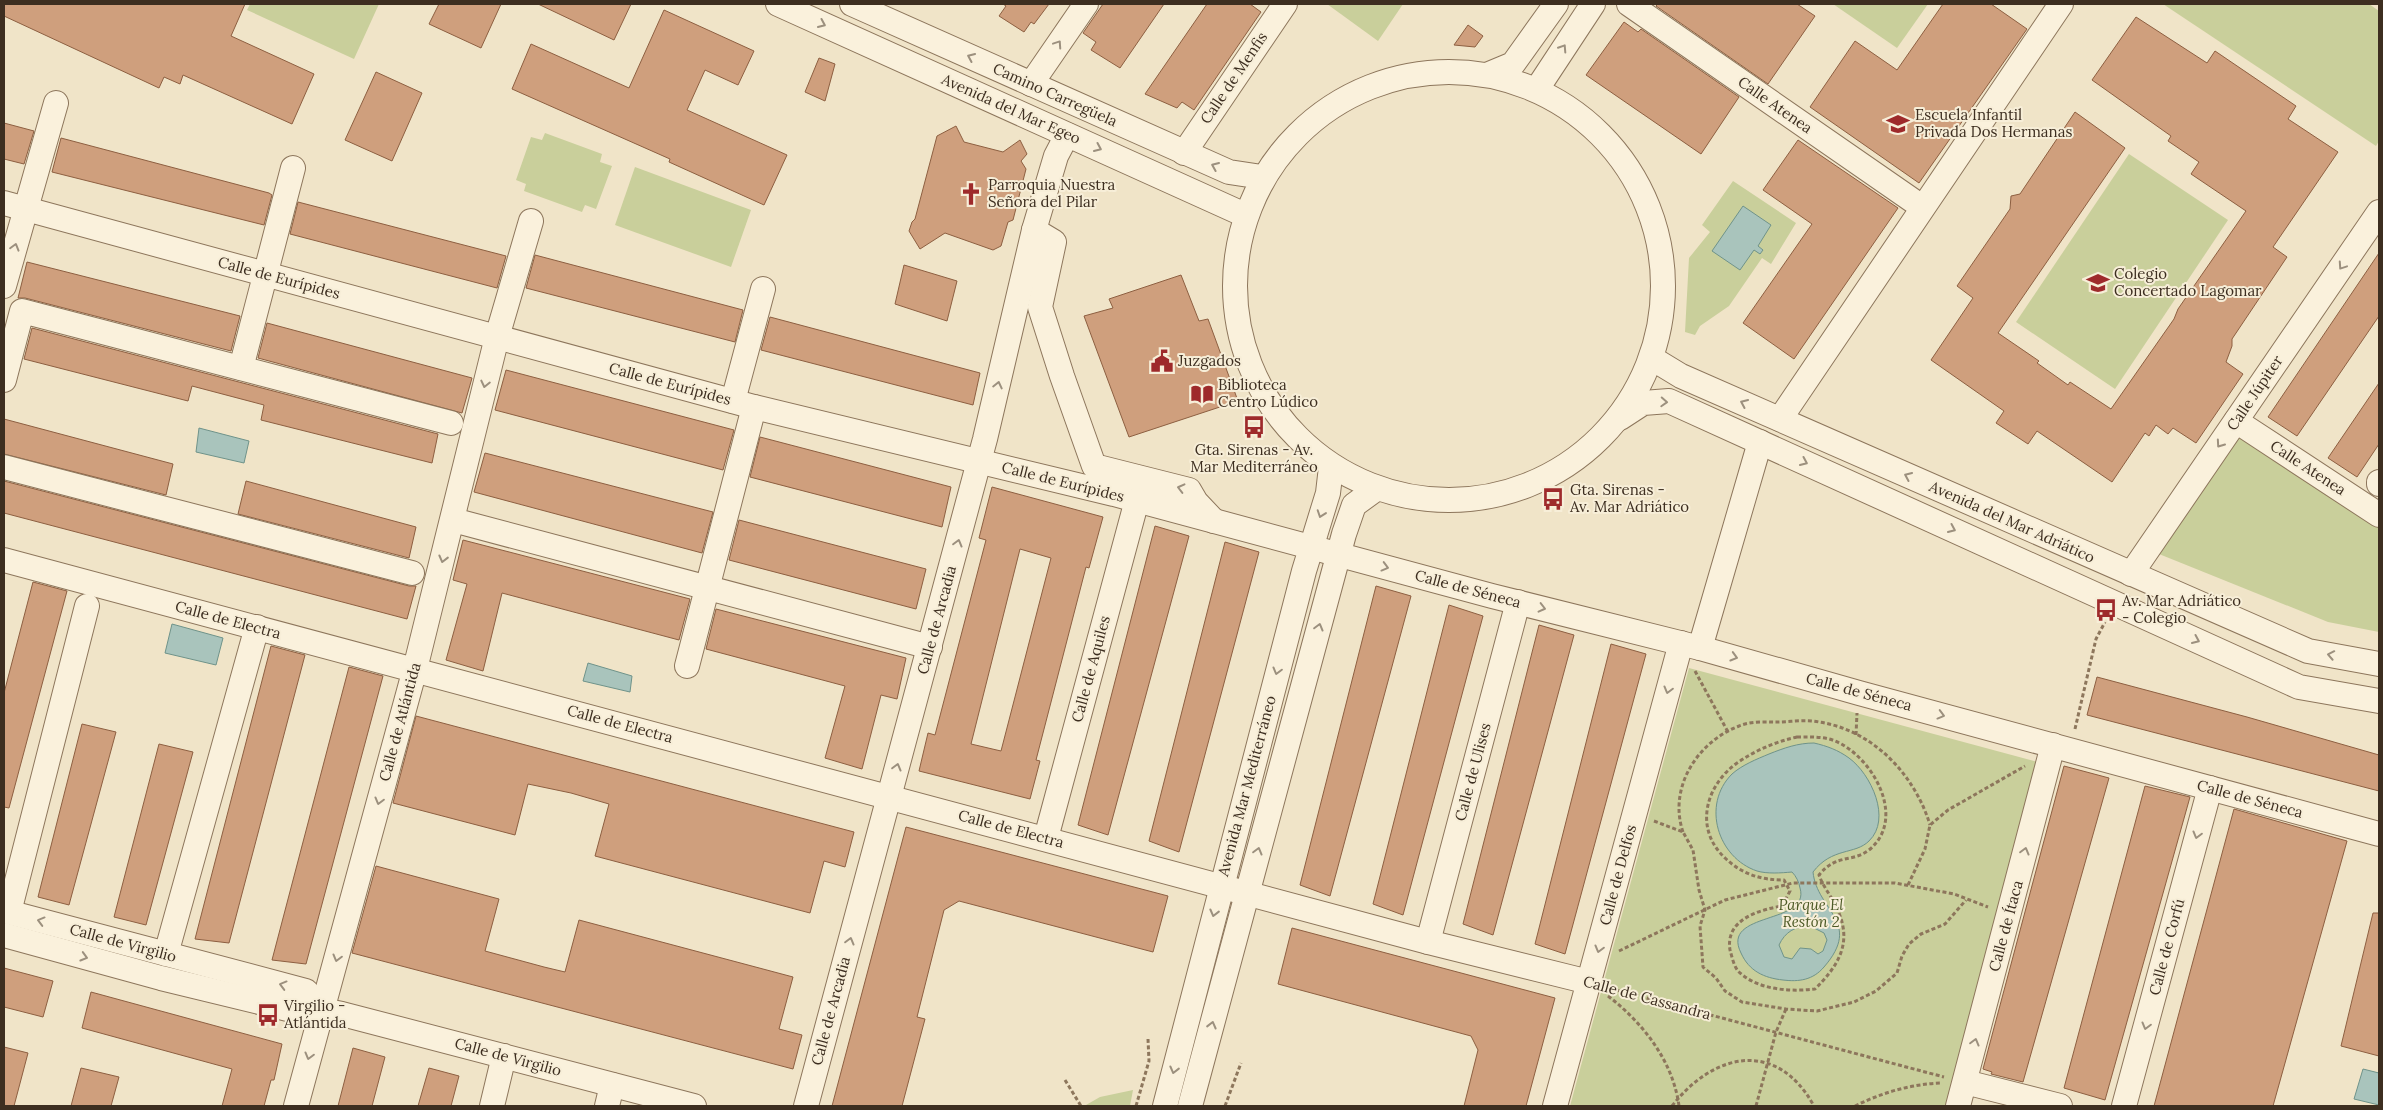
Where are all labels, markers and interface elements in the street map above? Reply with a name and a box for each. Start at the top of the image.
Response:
one-way arrow [817,17,826,28]
street label: Calle de Menfis [1196,28,1271,127]
one-way arrow [1052,40,1062,49]
one-way arrow [1557,44,1566,53]
one-way arrow [967,53,976,64]
street label: Camino Carregüela [990,59,1121,131]
street label: Avenida del Mar Egeo [938,69,1084,148]
street label: Calle Atenea [1734,72,1816,137]
place label: Escuela Infantil Privada Dos Hermanas [1915,105,2072,141]
school or university icon: Escuela Infantil Privada Dos Hermanas [1885,111,1911,137]
one-way arrow [1093,142,1102,153]
one-way arrow [1211,162,1220,173]
place label: Parroquia Nuestra Señora del Pilar [988,175,1116,211]
church icon: Parroquia Nuestra Señora del Pilar [958,181,984,207]
one-way arrow [9,243,19,251]
street label: Calle de Eurípides [216,252,342,303]
one-way arrow [2339,261,2348,270]
place label: Colegio Concertado Lagomar [2114,264,2262,300]
school or university icon: Colegio Concertado Lagomar [2085,270,2111,296]
public building icon: Juzgados [1149,348,1175,374]
place label: Juzgados [1177,351,1241,370]
street label: Calle Júpiter [2222,351,2287,434]
street label: Calle de Eurípides [607,358,733,409]
place label: Biblioteca Centro Lúdico [1218,375,1318,411]
one-way arrow [480,380,491,389]
one-way arrow [992,381,1003,390]
library icon: Biblioteca Centro Lúdico [1189,381,1215,407]
one-way arrow [1660,397,1668,408]
one-way arrow [1740,399,1749,410]
bus stop icon: Gta. Sirenas - Av. Mar Mediterráneo [1241,414,1267,440]
street label: Calle Atenea [2267,436,2350,499]
one-way arrow [2217,438,2226,448]
place label: Gta. Sirenas - Av. Mar Mediterráneo [1190,440,1318,476]
one-way arrow [1799,456,1808,467]
street label: Calle de Eurípides [1000,457,1126,506]
one-way arrow [1904,471,1913,482]
street label: Avenida del Mar Adriático [1926,476,2098,567]
place label: Gta. Sirenas - Av. Mar Adriático [1569,480,1689,516]
one-way arrow [1177,483,1185,493]
bus stop icon: Gta. Sirenas - Av. Mar Adriático [1540,486,1566,512]
one-way arrow [1317,510,1327,518]
one-way arrow [1947,523,1956,534]
one-way arrow [952,539,962,547]
one-way arrow [438,555,449,564]
one-way arrow [1381,561,1390,572]
street label: Calle de Arcadia [913,563,960,676]
street label: Calle de Séneca [1413,565,1523,612]
place label: Av. Mar Adriático - Colegio [2121,591,2241,627]
street label: Calle de Electra [173,596,283,643]
bus stop icon: Av. Mar Adriático - Colegio [2093,597,2119,623]
one-way arrow [1538,603,1546,613]
street label: Calle de Aquiles [1067,613,1114,724]
one-way arrow [1313,623,1323,632]
one-way arrow [2191,633,2200,644]
one-way arrow [2327,650,2336,661]
one-way arrow [1729,652,1737,662]
street label: Calle de Atlántida [375,660,425,783]
one-way arrow [1273,666,1283,674]
street label: Calle de Séneca [1804,668,1914,715]
one-way arrow [1663,686,1674,695]
street label: Avenida Mar Mediterráneo [1213,693,1280,879]
street label: Calle de Electra [565,700,675,747]
one-way arrow [1936,709,1945,720]
street label: Calle de Ulises [1450,721,1495,823]
one-way arrow [891,763,902,772]
street label: Calle de Séneca [2195,775,2305,822]
one-way arrow [374,796,385,805]
street label: Calle de Electra [956,805,1066,852]
street label: Calle de Delfos [1595,822,1640,927]
one-way arrow [2192,831,2203,840]
one-way arrow [1252,847,1263,856]
one-way arrow [2019,847,2030,856]
street label: Calle de Ítaca [1984,878,2027,973]
park label: Parque El Restón 2 [1778,895,1844,931]
street label: Calle de Corfú [2144,896,2189,997]
one-way arrow [1209,908,1220,917]
one-way arrow [38,916,46,926]
street label: Calle de Virgilio [68,919,179,966]
one-way arrow [844,936,855,945]
one-way arrow [1594,944,1604,952]
one-way arrow [80,951,89,962]
one-way arrow [332,953,342,961]
street label: Calle de Arcadia [807,954,854,1067]
street label: Calle de Cassandra [1581,971,1713,1024]
one-way arrow [278,980,287,991]
place label: Virgilio - Atlántida [283,996,347,1032]
bus stop icon: Virgilio - Atlántida [255,1002,281,1028]
one-way arrow [2141,1021,2151,1029]
one-way arrow [1206,1022,1216,1030]
street label: Calle de Virgilio [453,1033,564,1080]
one-way arrow [1969,1038,1980,1047]
one-way arrow [304,1052,315,1061]
one-way arrow [1169,1066,1180,1075]

